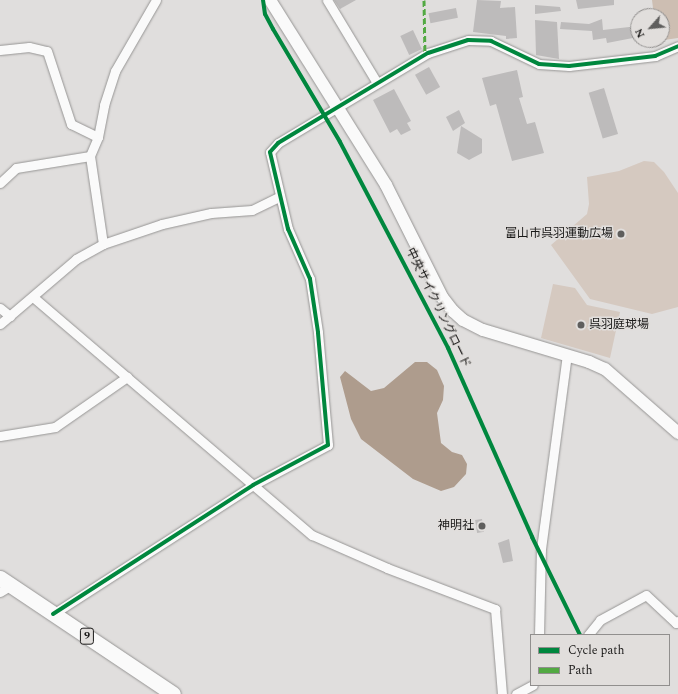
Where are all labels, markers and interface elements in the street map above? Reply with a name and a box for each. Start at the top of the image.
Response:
north arrow [630,8,670,48]
text: N [630,25,649,41]
place label: 富山市呉羽運動広場 [505,227,613,241]
marker: 富山市呉羽運動広場 [616,229,626,239]
street label: 中央サイクリングロード [403,246,473,370]
place label: 呉羽庭球場 [589,318,649,332]
marker: 呉羽庭球場 [576,320,586,330]
place label: 神明社 [438,519,474,533]
marker: 神明社 [477,521,487,531]
road number: 9 [79,627,95,645]
legend [530,634,670,686]
text: Cycle path [568,641,625,660]
text: Path [568,661,593,680]

